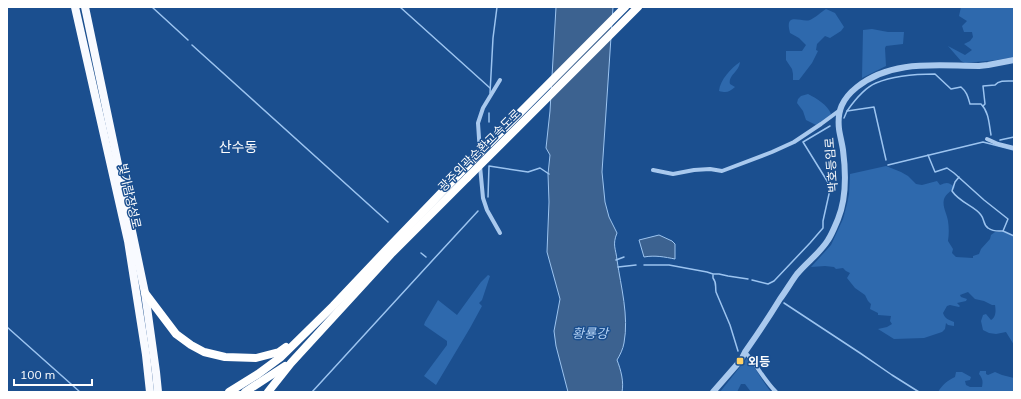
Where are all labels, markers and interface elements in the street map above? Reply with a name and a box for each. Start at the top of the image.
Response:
street label: 광주외곽순환고속도로 [435,106,523,194]
street label: 박호등임로 [822,137,840,193]
district label: 산수동 [219,138,257,156]
street label: 빛가람장성로 [115,162,145,230]
water label: 황룡강 [572,325,610,341]
place label: 외등 [748,354,770,369]
marker: 외등 [735,356,745,366]
scale bar [14,361,92,387]
text: 100 m [20,367,55,382]

